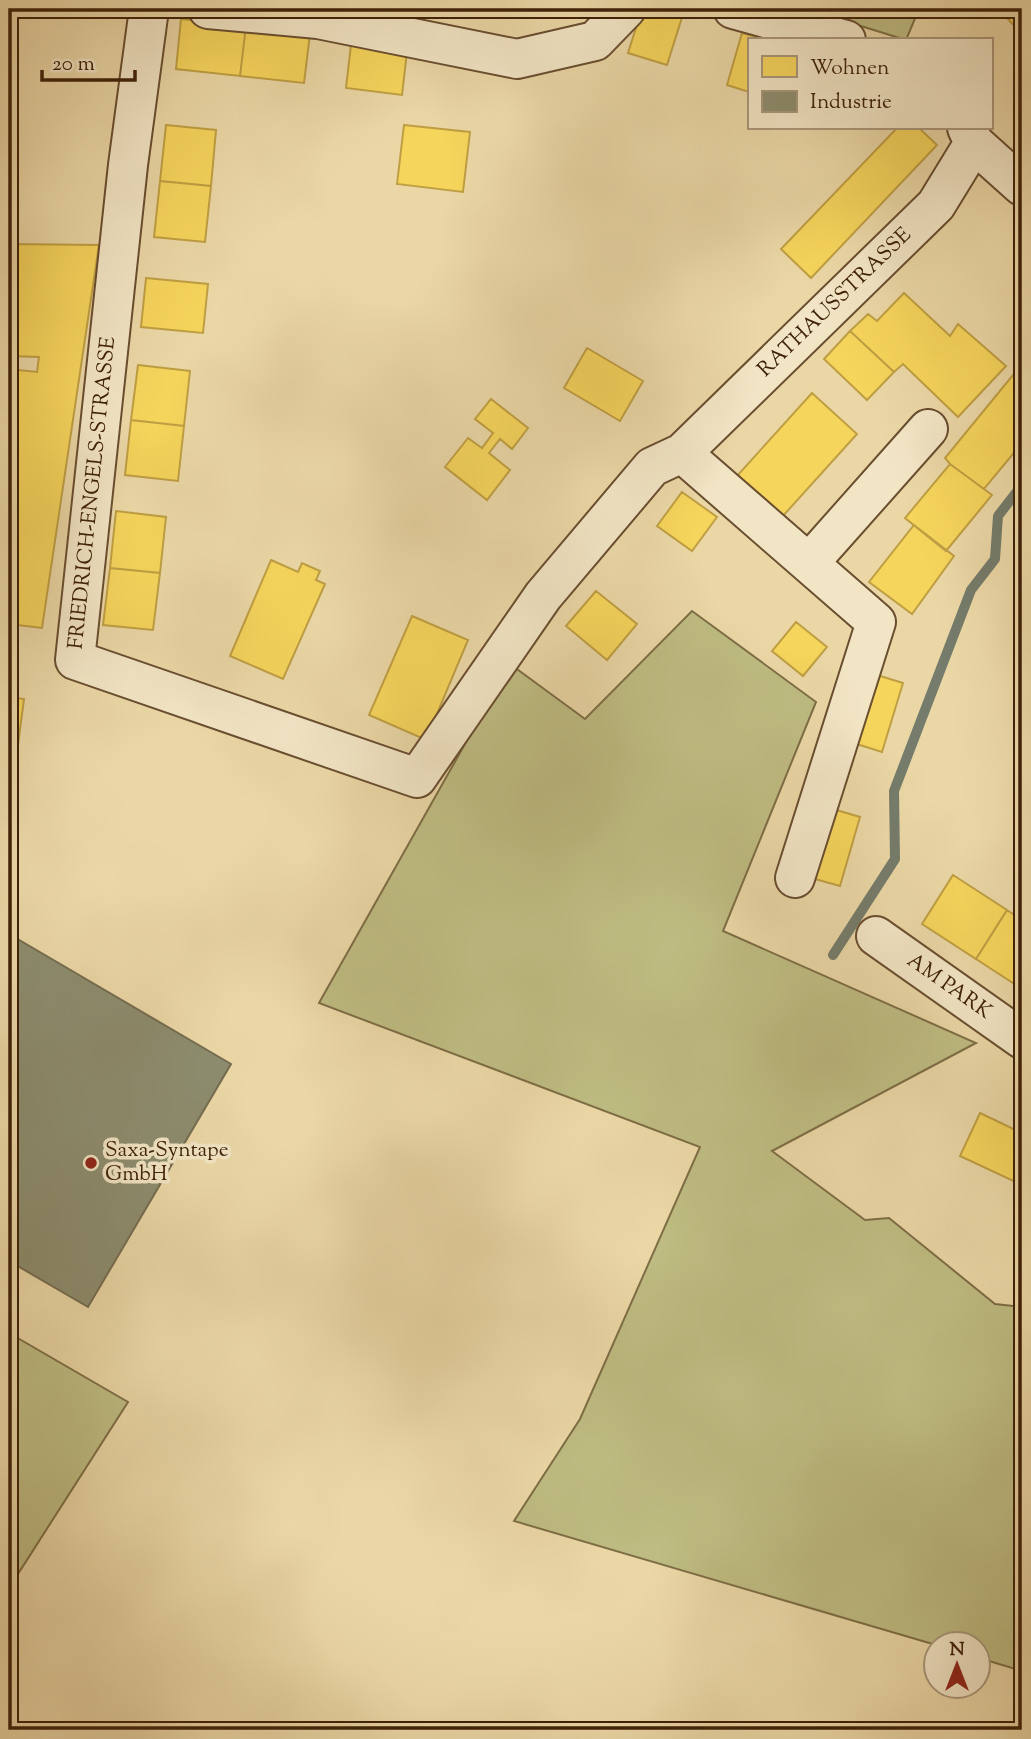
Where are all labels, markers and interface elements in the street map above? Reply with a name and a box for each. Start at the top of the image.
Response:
scale bar [42,38,135,82]
legend [748,38,992,130]
text: 20 m [52,50,95,80]
text: Wohnen [810,54,889,84]
text: Industrie [810,88,892,118]
street label: RATHAUSSTRASSE [751,221,919,385]
street label: FRIEDRICH-ENGELS-STRASSE [62,335,124,651]
street label: AM PARK [900,947,998,1027]
place label: Saxa-Syntape GmbH [105,1136,229,1190]
marker: Saxa-Syntape GmbH [83,1155,99,1171]
north arrow [922,1630,992,1700]
text: N [949,1637,965,1664]

